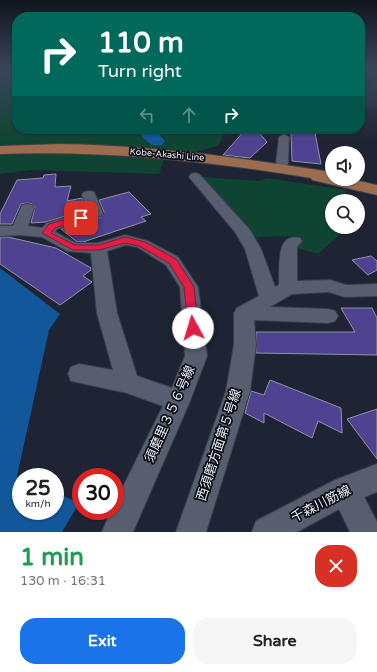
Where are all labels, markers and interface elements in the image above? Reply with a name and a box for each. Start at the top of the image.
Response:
text: 110 m [98,26,184,60]
icon: right [32,28,84,80]
text: Turn right [98,60,182,82]
icon: left [136,104,158,126]
icon: ahead [178,104,200,126]
icon: right [220,104,242,126]
street label: Kobe-Akashi Line [129,146,205,164]
map controls [325,146,365,234]
button: sound [325,146,365,186]
button: search [325,194,365,234]
pin [64,201,98,235]
icon: arrive [70,207,92,229]
position arrow [172,307,214,349]
street label: 須磨里３５６号線 [142,363,198,465]
street label: 西須磨方面第５号線 [193,387,245,503]
speed limit sign: 30 [72,468,124,520]
text: 25 [25,477,51,501]
street label: 千森川筋線 [288,482,354,526]
text: km/h [25,498,51,510]
text: 1 min [20,543,84,572]
button: close [315,545,357,587]
text: 130 m · 16:31 [20,573,106,589]
button: Exit [20,618,185,664]
button: Share [193,618,357,664]

